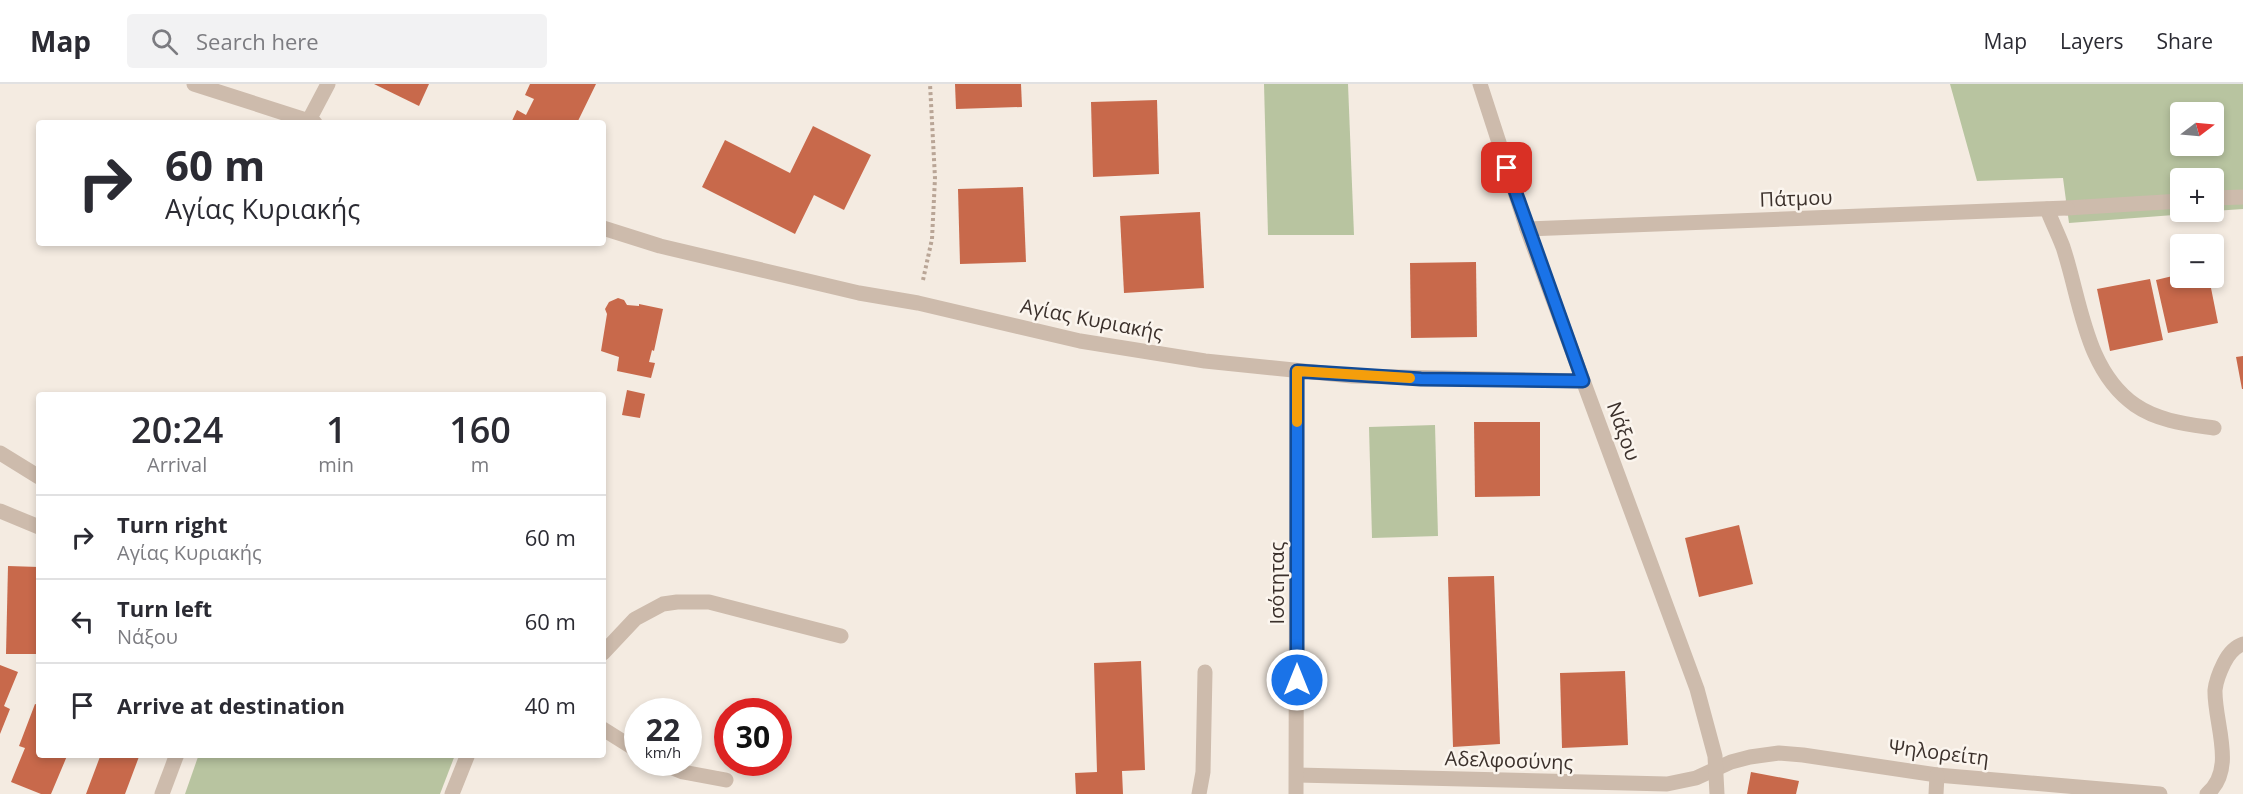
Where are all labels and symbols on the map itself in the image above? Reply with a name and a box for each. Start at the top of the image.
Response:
north arrow [2170,102,2224,156]
pin [1481,142,1532,193]
street label: Πάτμου [1759,183,1833,213]
street label: Αγίας Κυριακής [1018,292,1166,346]
street label: Νάξου [1601,398,1647,464]
street label: Ισότητας [1263,541,1290,624]
position arrow [1265,648,1329,712]
speed limit sign: 30 [714,698,792,776]
street label: Ψηλορείτη [1887,732,1991,772]
street label: Αδελφοσύνης [1444,744,1574,776]

